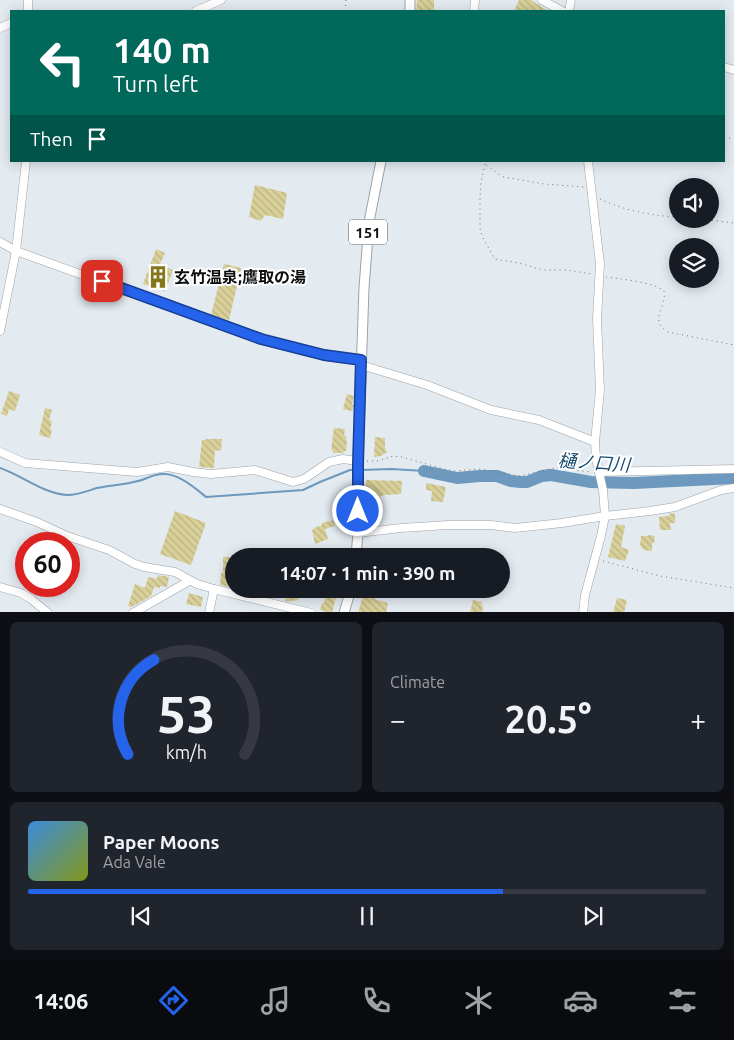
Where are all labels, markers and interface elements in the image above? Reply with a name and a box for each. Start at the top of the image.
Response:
icon: left [30,30,95,95]
text: 140 m [113,30,211,70]
text: Turn left [113,71,198,96]
icon: arrive [83,125,111,153]
text: Then [30,128,73,150]
map controls [669,178,719,288]
button: sound [669,178,719,228]
road number: 151 [349,220,387,244]
button: layers [669,238,719,288]
pin [81,260,123,302]
building icon: 玄竹温泉;鷹取の湯 [145,264,171,290]
icon: arrive [88,267,116,295]
place label: 玄竹温泉;鷹取の湯 [174,268,306,286]
water label: 樋ノ口川 [557,450,633,475]
position arrow [331,484,383,536]
speed limit sign: 60 [15,532,80,597]
text: 14:07 · 1 min · 390 m [280,562,455,584]
text: Climate [390,673,445,691]
text: 53 [157,685,215,743]
text: 20.5° [504,698,592,740]
text: − [390,704,406,735]
text: + [690,704,706,735]
text: km/h [165,742,207,762]
text: Paper Moons [103,831,220,853]
text: Ada Vale [103,853,166,871]
icon: previous [127,902,155,930]
icon: pause [353,902,381,930]
icon: next [579,902,607,930]
icon: directions [156,983,191,1018]
icon: music [258,983,293,1018]
icon: phone [359,983,394,1018]
icon: climate [461,983,496,1018]
icon: car [563,983,598,1018]
icon: filters [665,983,700,1018]
text: 14:06 [33,988,89,1013]

